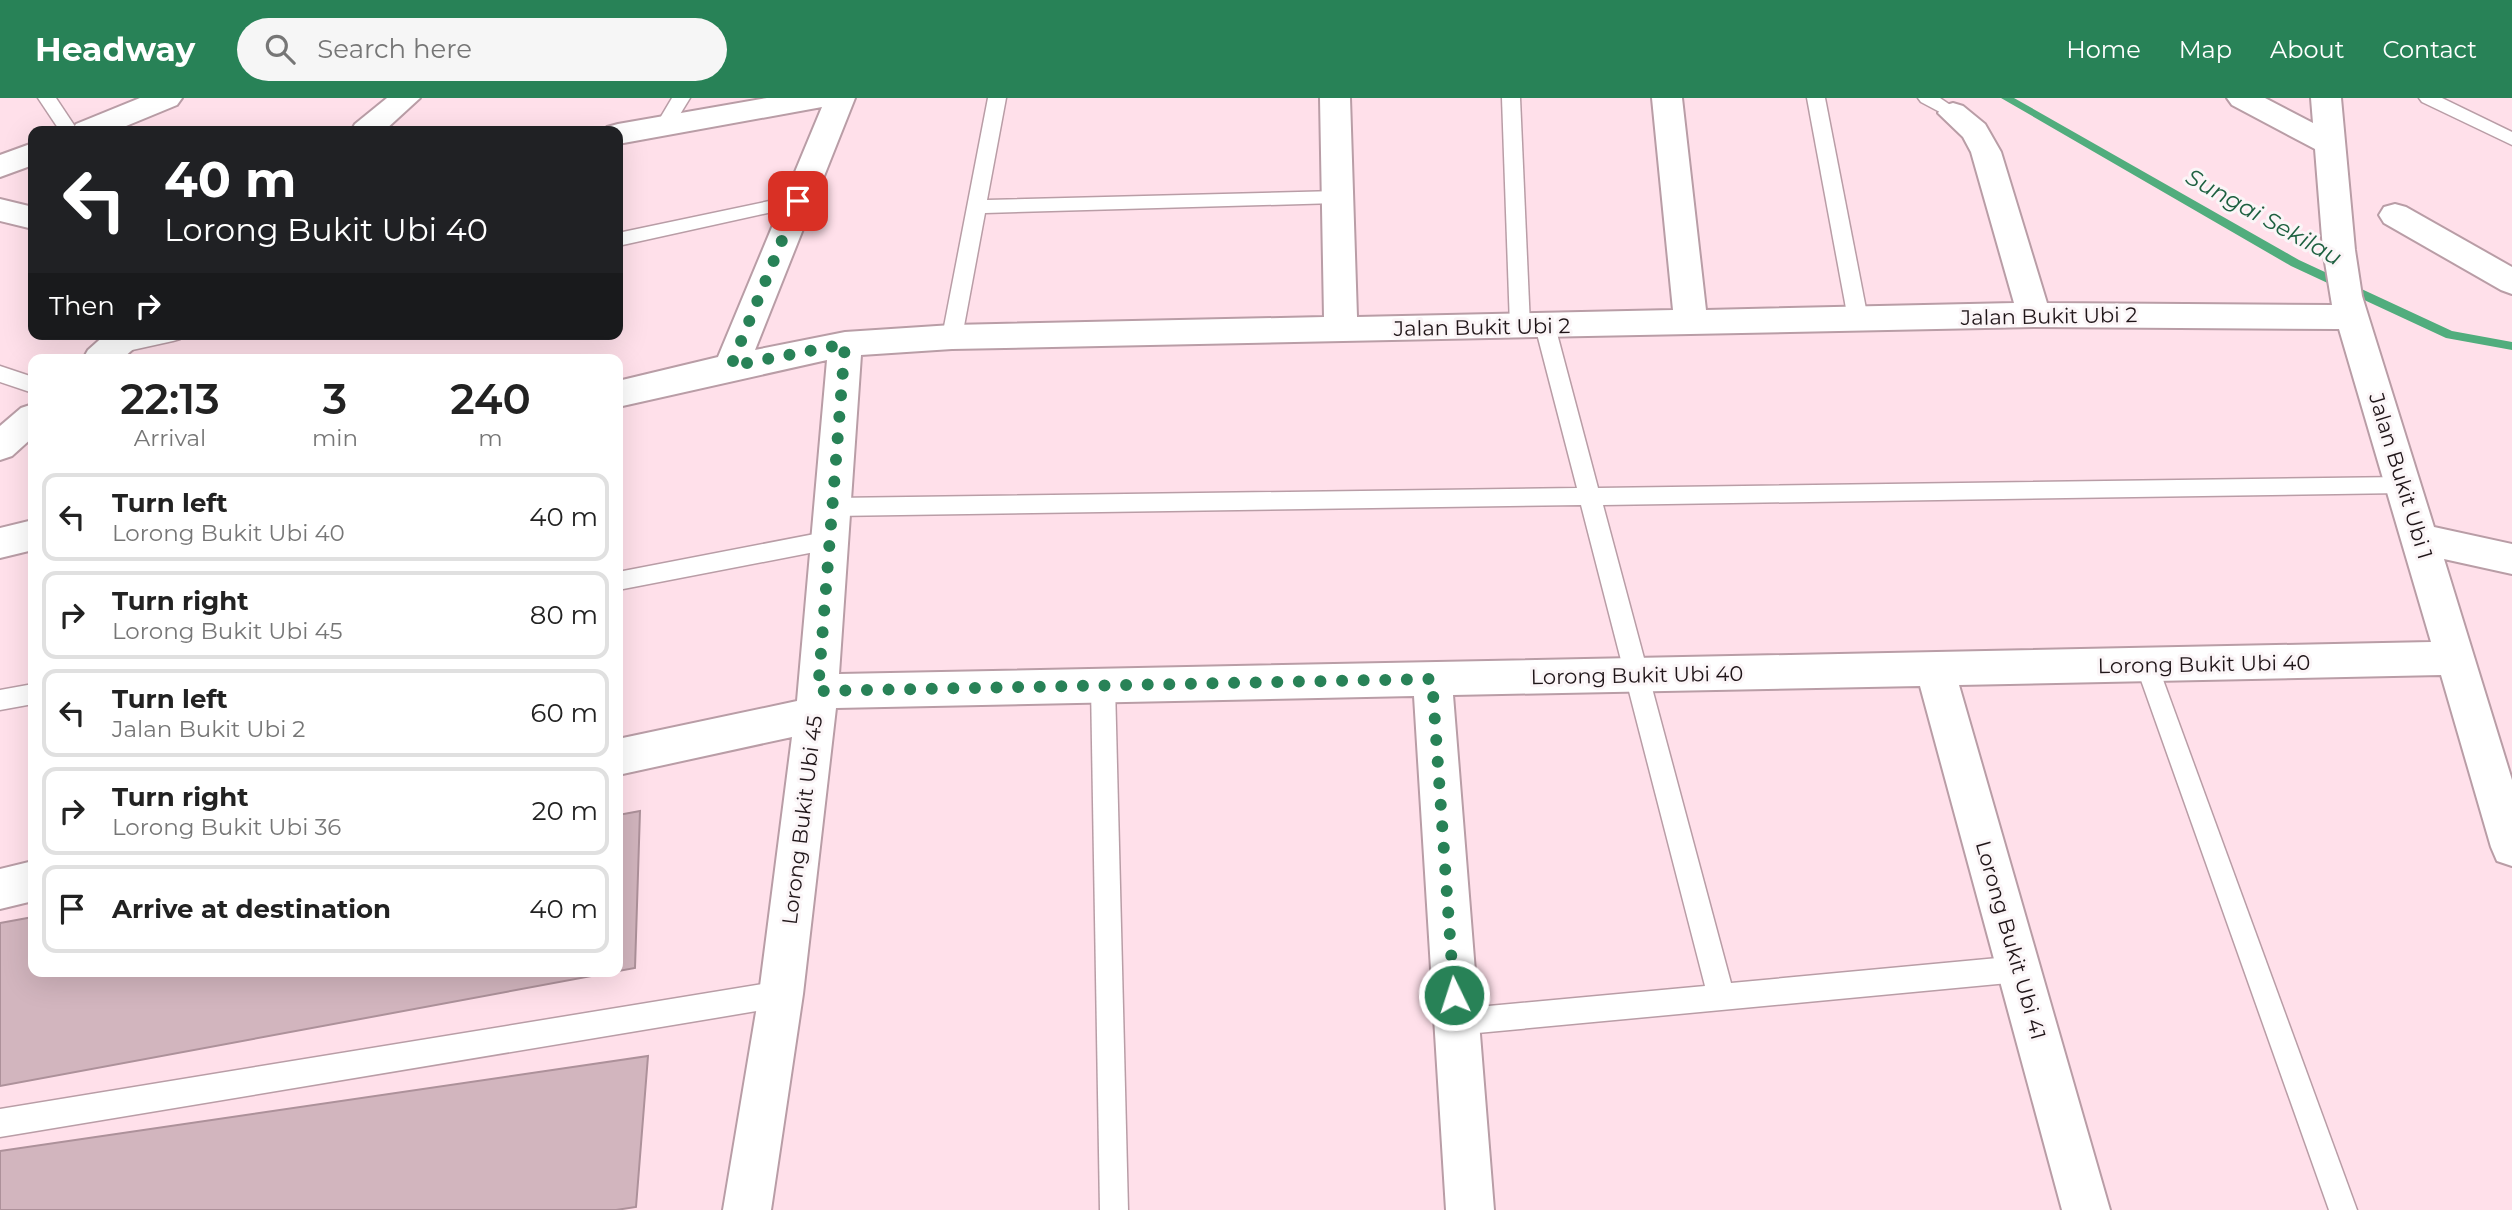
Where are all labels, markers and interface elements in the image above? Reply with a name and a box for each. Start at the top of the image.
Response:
search box [237,18,727,81]
text: Headway [35,29,195,69]
icon: search [261,30,299,68]
text: Search here [317,33,472,65]
text: Home [2066,35,2141,64]
text: Map [2179,35,2232,64]
text: About [2270,35,2344,64]
text: Contact [2382,35,2477,64]
text: 40 m [164,150,296,209]
icon: left [49,154,140,245]
water label: Sungai Sekilau [2181,163,2347,271]
pin [768,171,828,231]
icon: arrive [779,182,817,220]
text: Lorong Bukit Ubi 40 [164,210,488,249]
icon: right [129,287,167,325]
text: Then [49,290,115,322]
street label: Jalan Bukit Ubi 2 [1959,302,2138,330]
street label: Jalan Bukit Ubi 2 [1392,313,1571,341]
text: 22:13 [120,373,220,425]
text: 3 [323,373,347,425]
text: 240 [450,373,531,425]
street label: Jalan Bukit Ubi 1 [2364,389,2438,562]
text: Arrival [134,424,206,452]
text: min [312,424,358,452]
text: m [478,424,503,452]
text: Turn left [112,487,228,519]
icon: left [53,498,91,536]
text: 40 m [529,501,598,533]
text: Lorong Bukit Ubi 40 [112,519,345,547]
text: Turn right [112,585,248,617]
icon: right [53,596,91,634]
text: 80 m [530,599,598,631]
text: Lorong Bukit Ubi 45 [112,617,343,645]
street label: Lorong Bukit Ubi 40 [2098,650,2310,678]
street label: Lorong Bukit Ubi 40 [1531,661,1743,689]
text: Turn left [112,683,228,715]
icon: left [53,694,91,732]
text: 60 m [531,697,598,729]
street label: Lorong Bukit Ubi 45 [777,714,827,926]
text: Jalan Bukit Ubi 2 [112,715,305,743]
text: Turn right [112,781,248,813]
icon: right [53,792,91,830]
text: 20 m [532,795,598,827]
text: Lorong Bukit Ubi 36 [112,813,341,841]
street label: Lorong Bukit Ubi 41 [1971,838,2051,1042]
icon: arrive [53,890,91,928]
text: Arrive at destination [112,893,391,925]
text: 40 m [529,893,598,925]
position arrow [1417,958,1491,1032]

